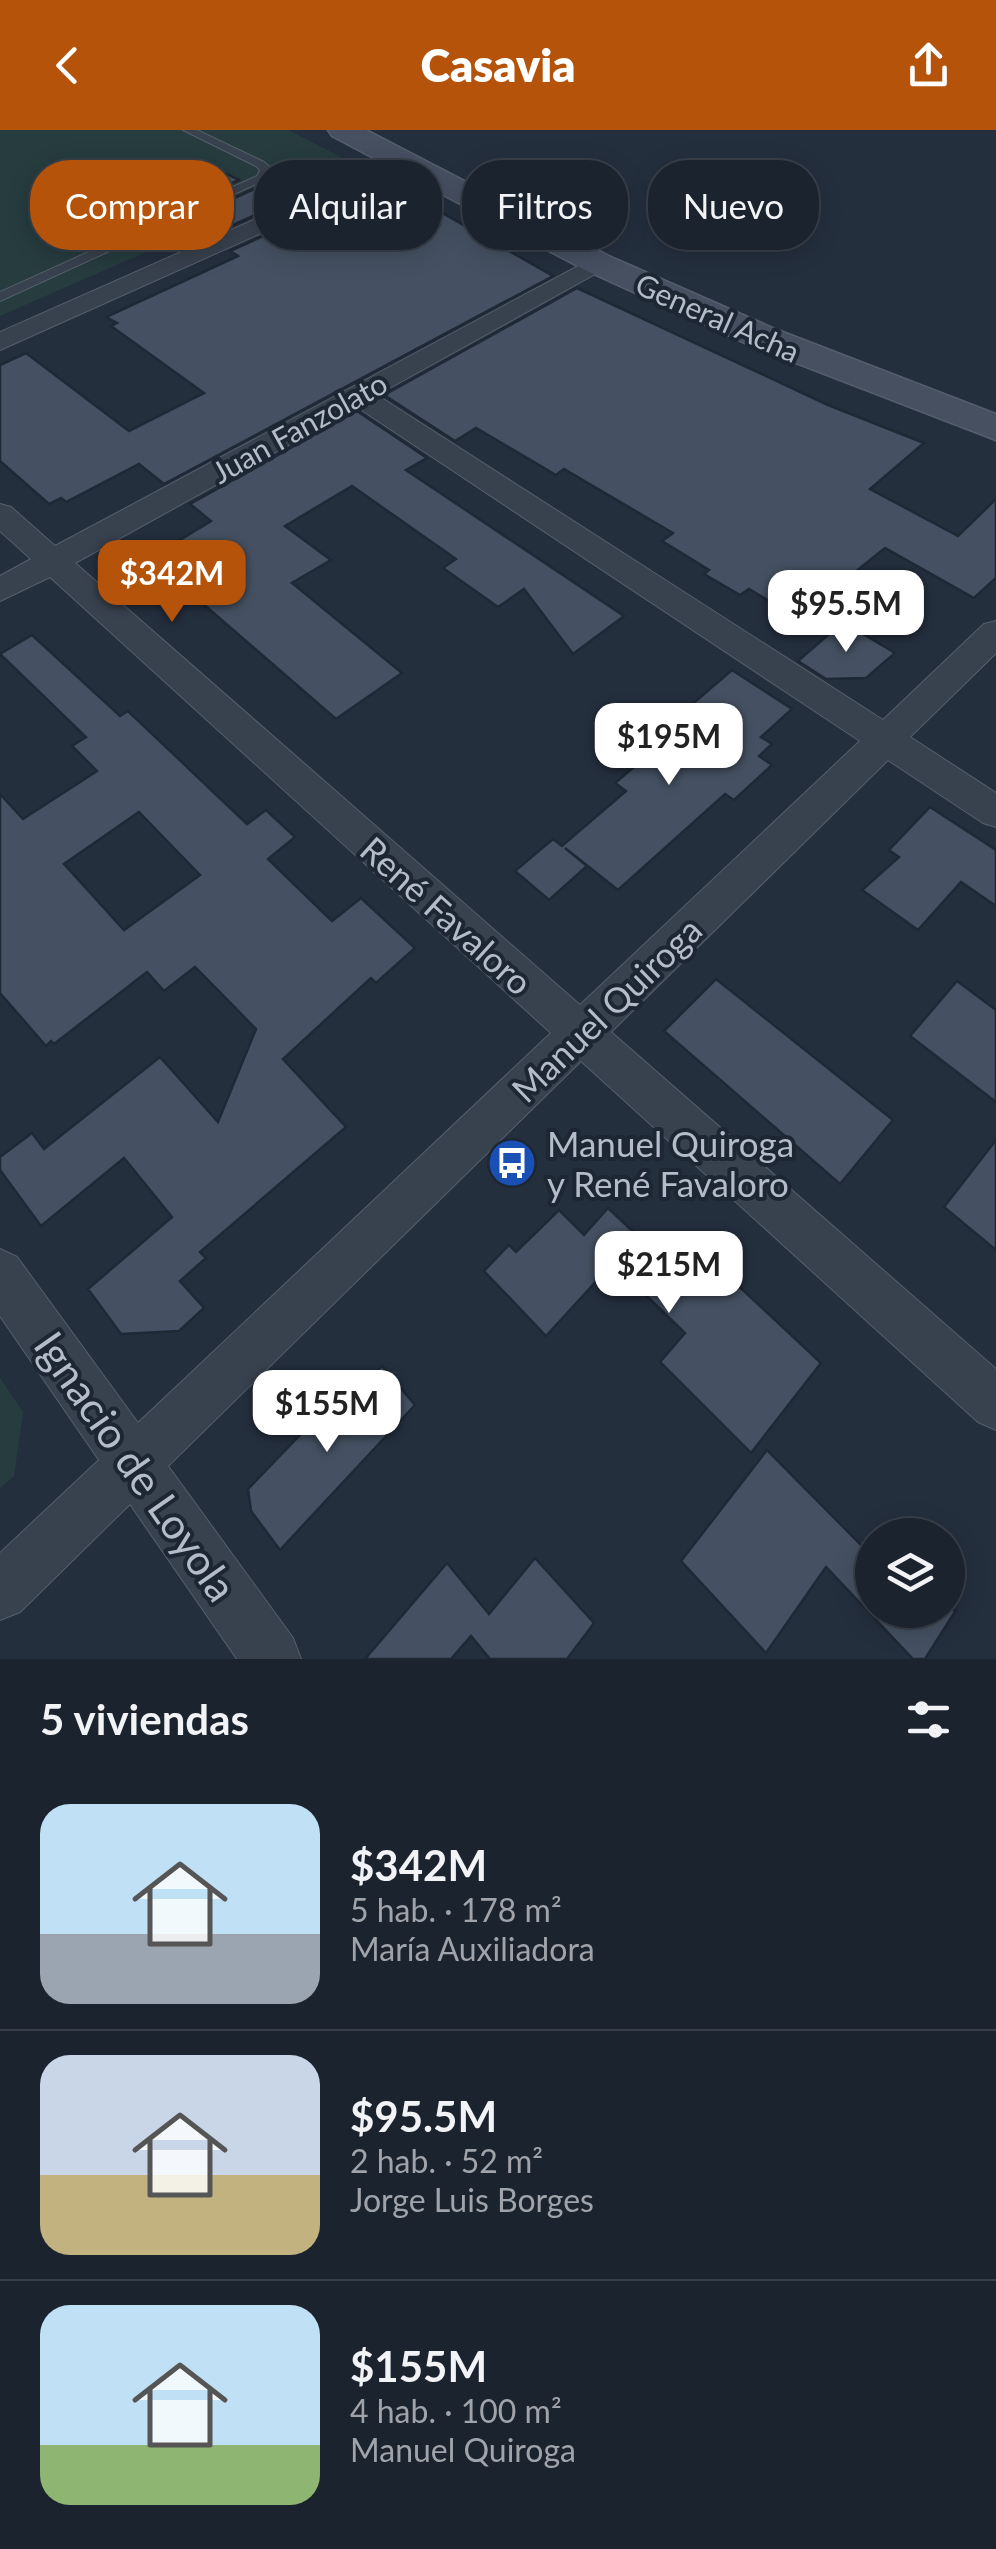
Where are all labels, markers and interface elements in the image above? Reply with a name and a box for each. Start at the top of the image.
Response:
icon: back [40,38,95,93]
text: Casavia [420,38,576,92]
icon: share [901,38,956,93]
chip: Comprar [30,160,234,250]
chip: Alquilar [254,160,442,250]
chip: Filtros [462,160,628,250]
chip: Nuevo [648,160,819,250]
street label: General Acha [631,265,805,369]
street label: Juan Fanzolato [205,364,393,490]
pin: $342M [102,540,242,625]
text: $342M [120,553,224,592]
pin: $95.5M [765,570,927,655]
text: $95.5M [790,583,902,622]
pin: $195M [599,703,739,788]
text: $195M [617,716,721,755]
street label: René Favaloro [353,827,541,1003]
street label: Manuel Quiroga [503,908,709,1110]
place label: Manuel Quiroga y René Favaloro [547,1122,794,1204]
bus stop icon: Manuel Quiroga y René Favaloro [486,1137,538,1189]
pin: $215M [599,1231,739,1316]
text: $215M [617,1244,721,1283]
street label: Ignacio de Loyola [25,1322,247,1610]
pin: $155M [257,1370,397,1455]
text: $155M [275,1383,379,1422]
map controls [855,1518,965,1628]
button: layers [855,1518,965,1628]
icon: filters [901,1692,956,1747]
text: 5 viviendas [40,1694,249,1744]
text: $342M [350,1840,487,1890]
icon: home [120,1844,240,1964]
text: 5 hab. · 178 m² [350,1890,562,1929]
text: María Auxiliadora [350,1929,595,1968]
text: $95.5M [350,2091,497,2141]
icon: home [120,2095,240,2215]
text: 2 hab. · 52 m² [350,2141,543,2180]
text: Jorge Luis Borges [350,2180,594,2219]
text: $155M [350,2341,487,2391]
icon: home [120,2345,240,2465]
text: 4 hab. · 100 m² [350,2391,562,2430]
text: Manuel Quiroga [350,2430,576,2469]

